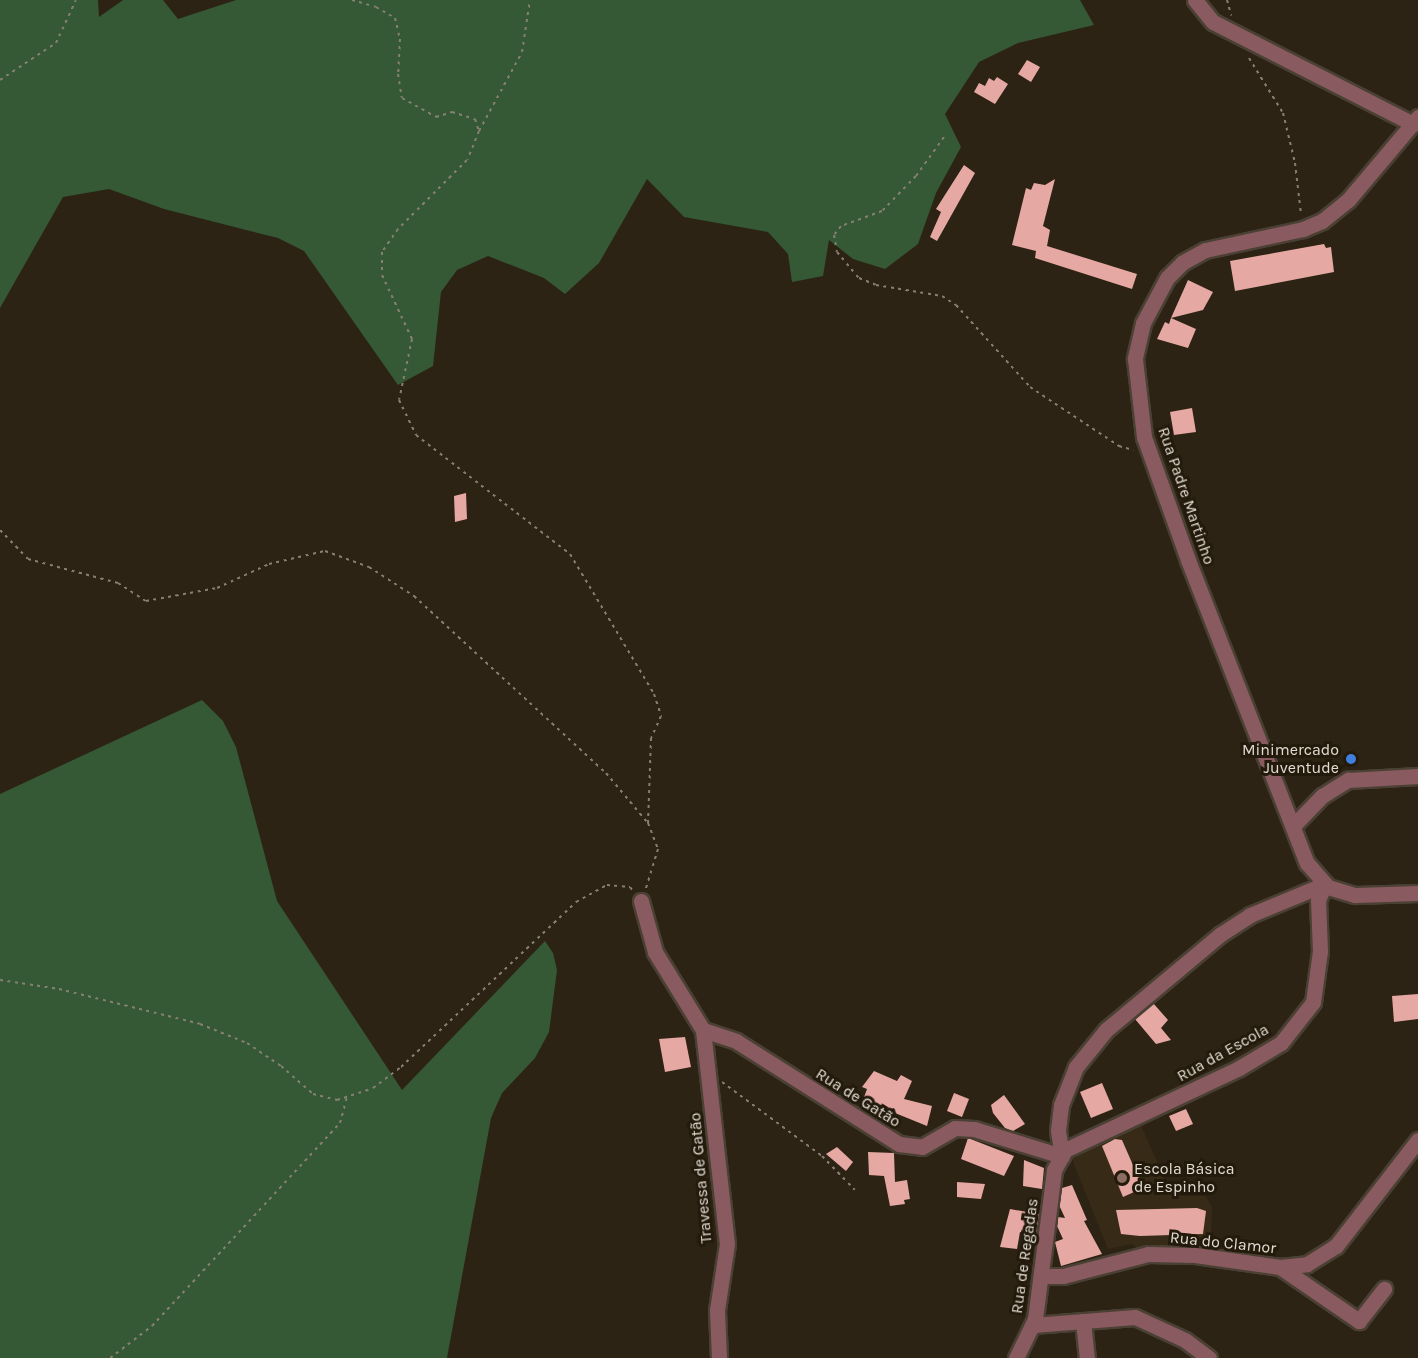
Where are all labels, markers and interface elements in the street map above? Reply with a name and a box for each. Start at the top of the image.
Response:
street label: Rua Padre Martinho [1153,425,1219,567]
place label: Minimercado Juventude [1242,740,1339,778]
marker: Minimercado Juventude [1344,752,1358,766]
street label: Rua da Escola [1174,1020,1272,1086]
street label: Rua de Gatão [812,1064,904,1132]
street label: Travessa de Gatão [686,1112,716,1244]
place label: Escola Básica de Espinho [1134,1159,1234,1197]
marker: Escola Básica de Espinho [1115,1171,1129,1185]
street label: Rua de Regadas [1007,1197,1043,1315]
street label: Rua do Clamor [1169,1228,1277,1258]

